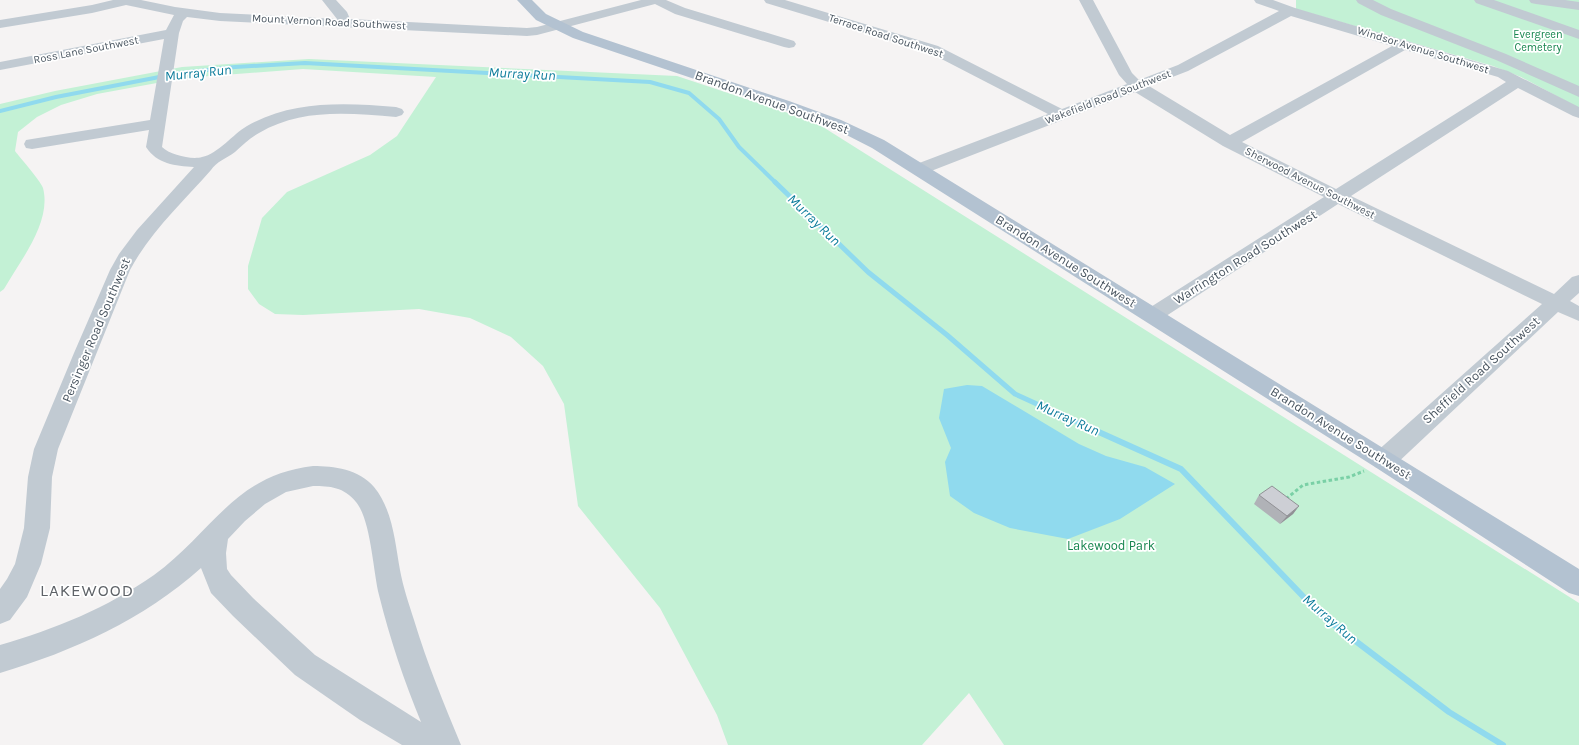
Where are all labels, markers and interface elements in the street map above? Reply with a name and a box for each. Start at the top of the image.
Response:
street label: Mount Vernon Road Southwest [252,11,406,33]
street label: Terrace Road Southwest [827,11,945,61]
street label: Windsor Avenue Southwest [1356,24,1490,76]
park label: Evergreen Cemetery [1513,28,1563,54]
street label: Ross Lane Southwest [32,33,140,67]
water label: Murray Run [164,61,232,85]
water label: Murray Run [488,64,556,84]
street label: Brandon Avenue Southwest [693,67,851,137]
street label: Wakefield Road Southwest [1043,67,1173,127]
street label: Sherwood Avenue Southwest [1243,144,1377,222]
water label: Murray Run [784,191,844,249]
street label: Warrington Road Southwest [1171,207,1320,307]
street label: Brandon Avenue Southwest [993,212,1139,311]
street label: Persinger Road Southwest [59,255,133,404]
street label: Sheffield Road Southwest [1419,313,1543,427]
street label: Brandon Avenue Southwest [1268,384,1414,483]
water label: Murray Run [1034,397,1102,439]
park label: Lakewood Park [1067,538,1155,553]
district label: LAKEWOOD [40,580,134,600]
water label: Murray Run [1299,591,1361,647]

